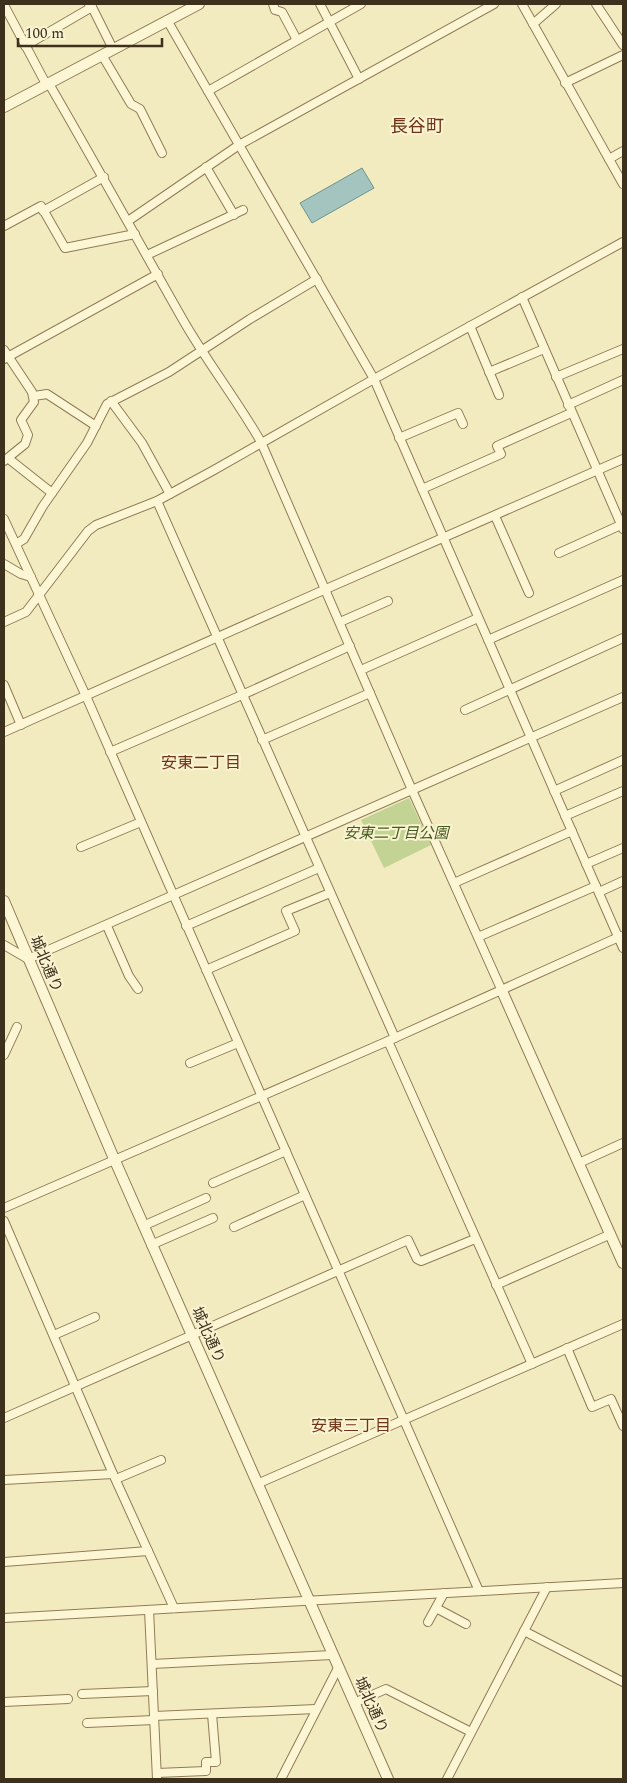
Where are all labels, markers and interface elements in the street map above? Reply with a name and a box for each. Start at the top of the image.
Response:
scale bar [18,15,161,47]
text: 100 m [25,22,64,45]
district label: 長谷町 [390,113,444,140]
district label: 安東二丁目 [161,751,241,775]
park label: 安東二丁目公園 [343,822,450,845]
street label: 城北通り [24,932,68,996]
street label: 城北通り [185,1303,231,1367]
district label: 安東三丁目 [311,1414,391,1438]
street label: 城北通り [348,1673,394,1737]

